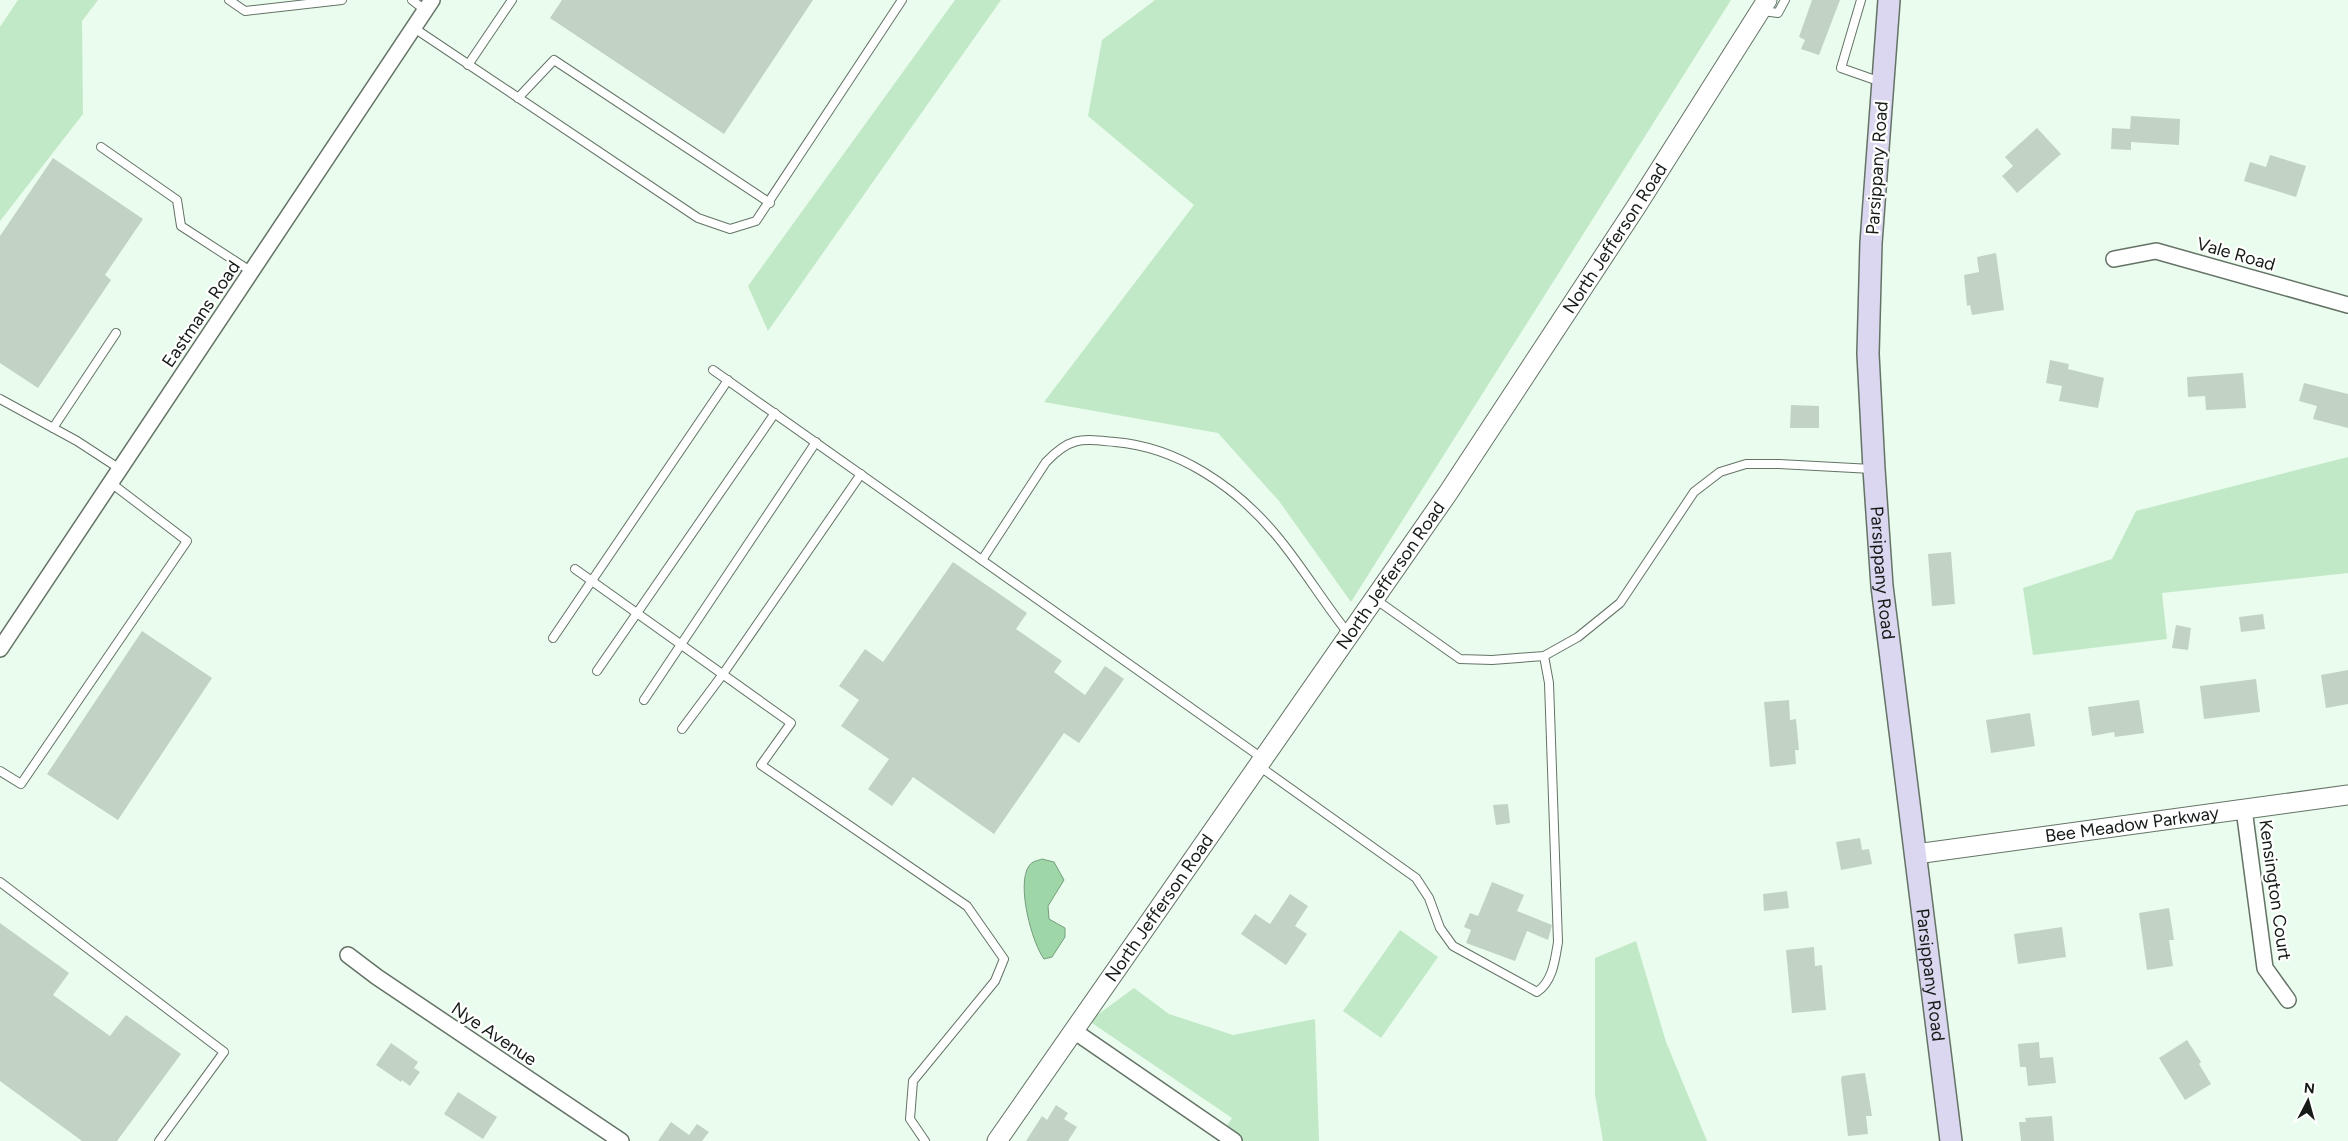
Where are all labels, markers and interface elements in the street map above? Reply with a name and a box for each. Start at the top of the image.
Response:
street label: Parsippany Road [1861,100,1893,236]
street label: North Jefferson Road [1558,159,1672,318]
street label: Vale Road [2194,232,2278,276]
street label: Eastmans Road [157,257,245,371]
street label: North Jefferson Road [1332,497,1450,654]
street label: Parsippany Road [1866,505,1900,641]
street label: Bee Meadow Parkway [2044,802,2221,847]
street label: Kensington Court [2254,818,2296,962]
street label: North Jefferson Road [1100,830,1218,986]
street label: Parsippany Road [1911,907,1950,1043]
street label: Nye Avenue [447,997,541,1071]
north arrow [2283,1076,2333,1126]
text: N [2303,1080,2316,1098]

